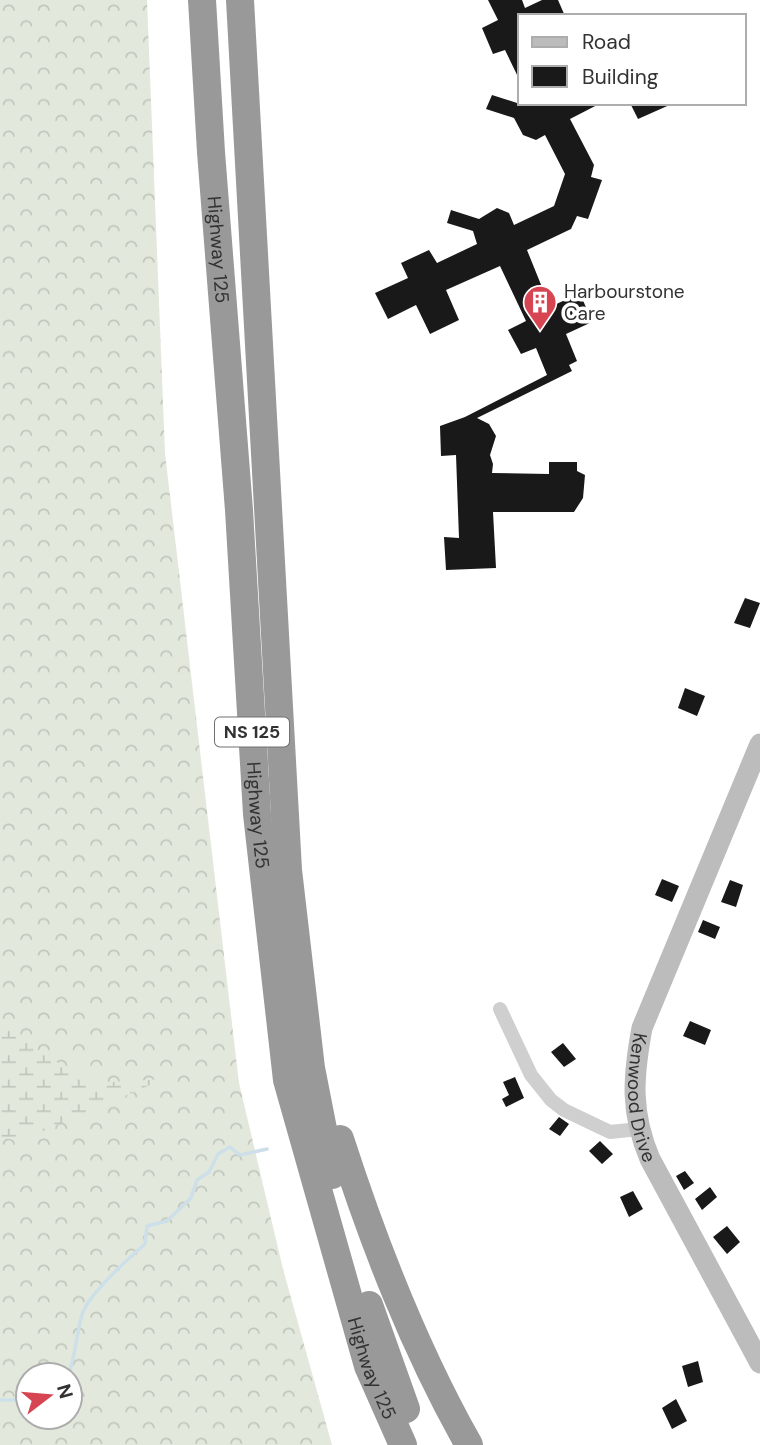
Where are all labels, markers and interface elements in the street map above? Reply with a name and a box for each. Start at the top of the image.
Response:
legend [518,14,746,105]
text: Road [582,28,631,56]
text: Building [582,63,659,91]
street label: Highway 125 [201,195,235,304]
place label: Harbourstone Care [564,279,685,326]
building icon: Harbourstone Care [521,283,559,332]
road number: NS 125 [215,718,289,746]
street label: Highway 125 [241,761,275,870]
street label: Kenwood Drive [622,1031,662,1166]
street label: Highway 125 [342,1314,402,1423]
north arrow [14,1361,84,1431]
text: N [51,1381,79,1402]

